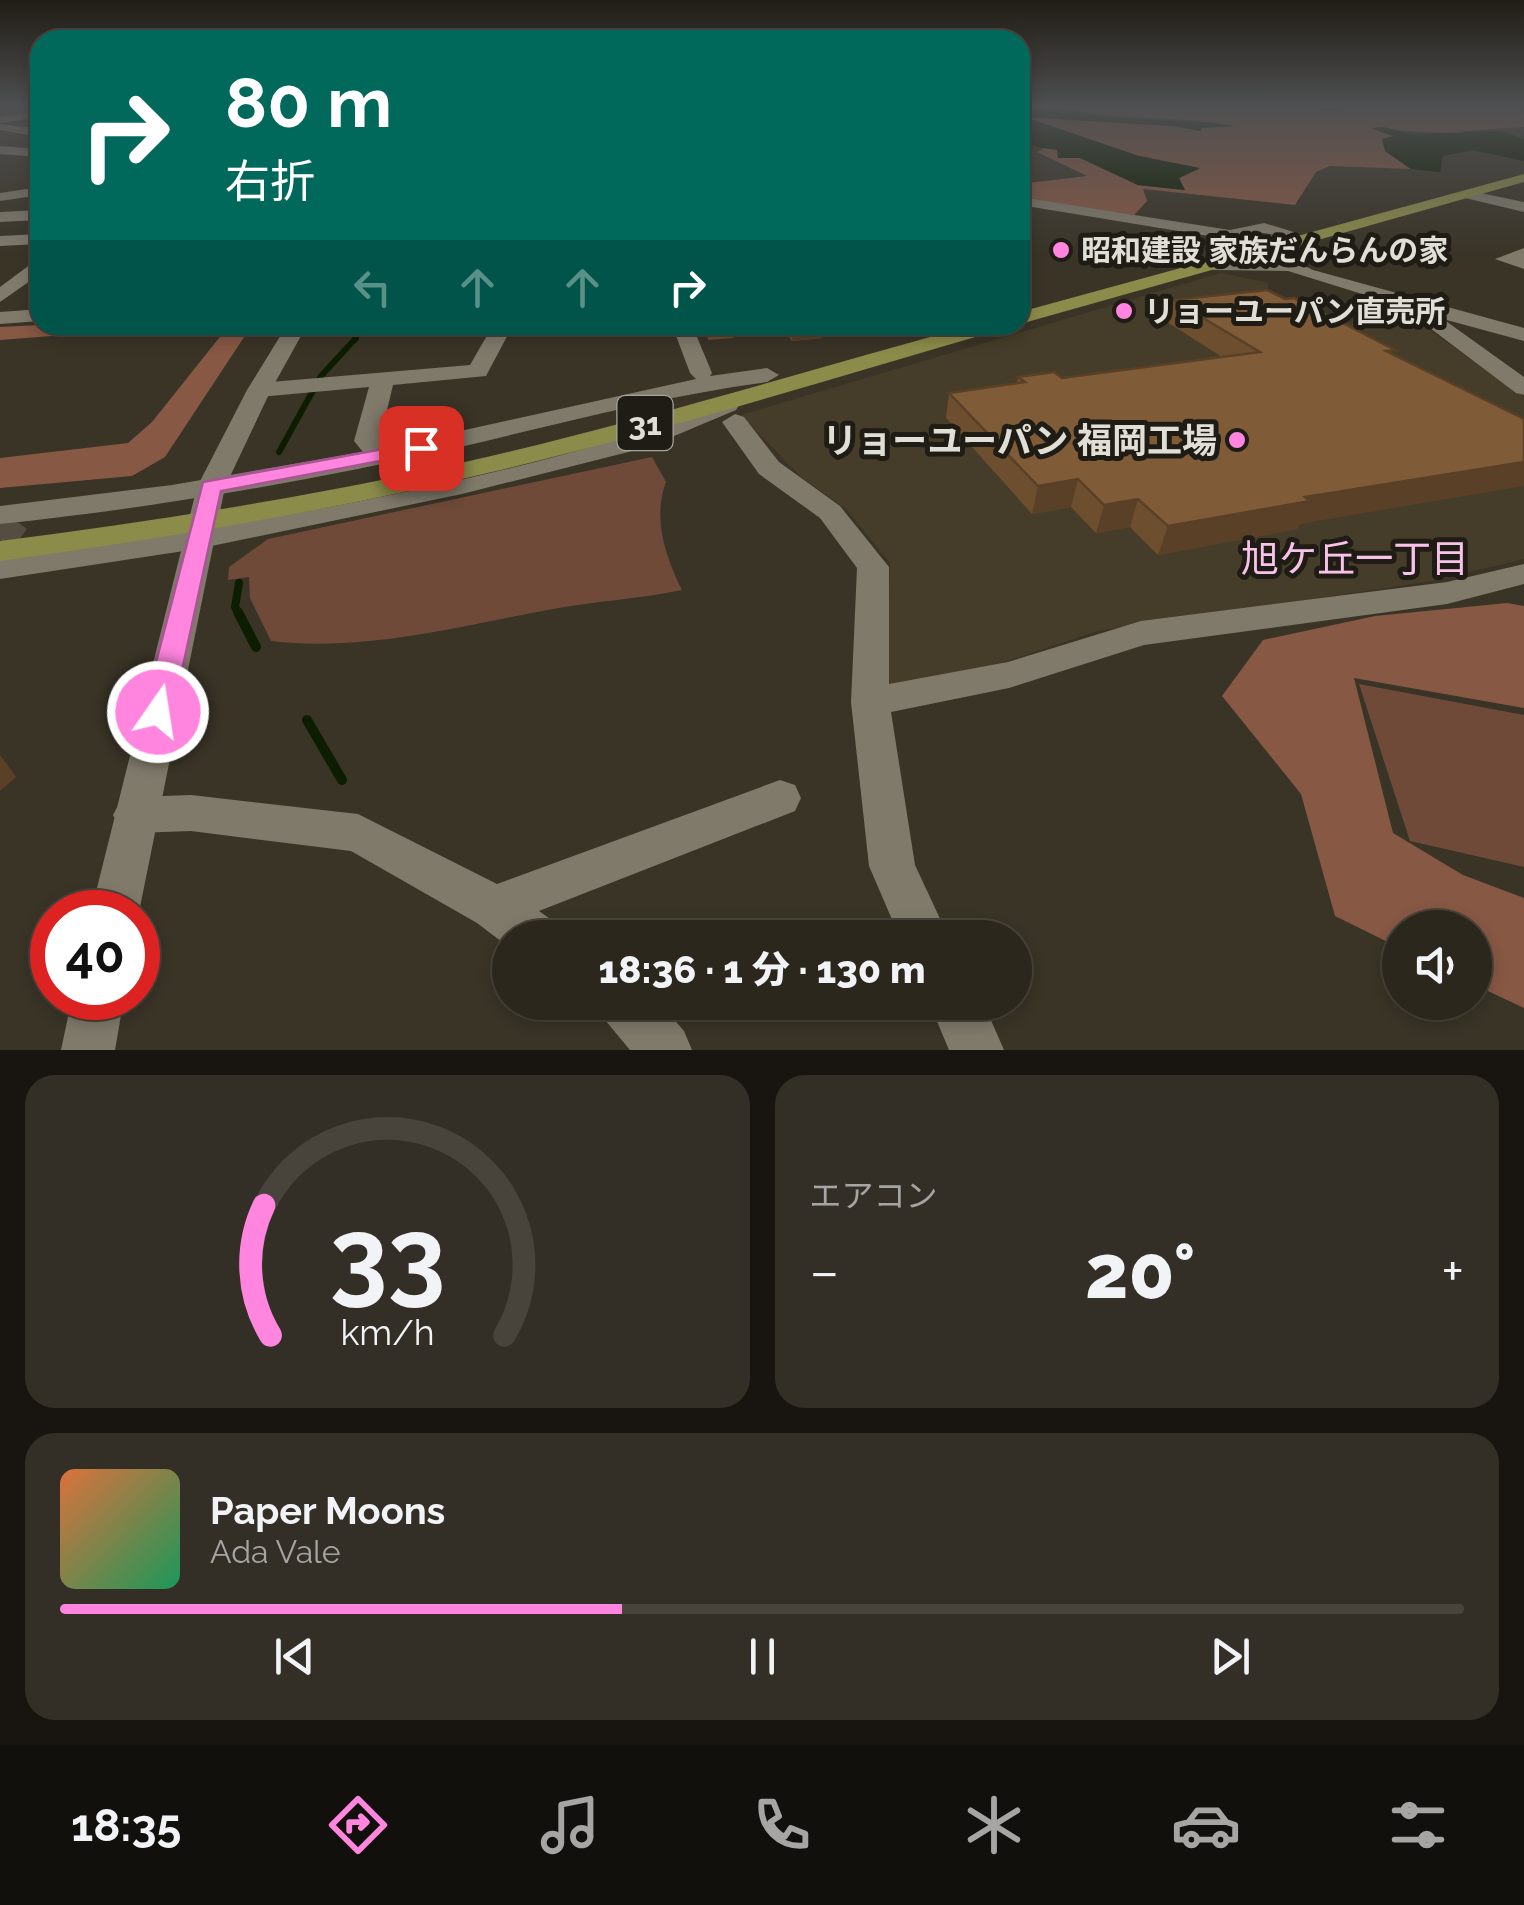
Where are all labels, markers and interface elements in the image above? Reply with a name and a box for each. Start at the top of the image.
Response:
text: 80 m [225,61,392,143]
icon: right [60,70,190,200]
text: 右折 [225,155,315,208]
place label: 昭和建設 家族だんらんの家 [1081,233,1448,268]
marker: 昭和建設 家族だんらんの家 [1050,239,1072,261]
icon: left [345,260,400,315]
icon: ahead [450,260,505,315]
icon: ahead [555,260,610,315]
icon: right [660,260,715,315]
place label: リョーユーパン直売所 [1144,294,1445,329]
marker: リョーユーパン直売所 [1113,300,1135,322]
road number: 31 [618,396,672,450]
pin [379,406,464,491]
place label: リョーユーパン 福岡工場 [822,420,1217,461]
icon: arrive [394,421,449,476]
marker: リョーユーパン 福岡工場 [1226,429,1248,451]
district label: 旭ケ丘一丁目 [1241,536,1469,581]
position arrow [106,660,210,764]
speed limit sign: 40 [30,890,160,1020]
map controls [1382,910,1492,1020]
button: sound [1382,910,1492,1020]
text: 18:36 · 1 分 · 130 m [598,947,926,992]
text: エアコン [810,1177,938,1214]
text: 33 [329,1195,445,1317]
text: 20° [1085,1227,1195,1316]
text: − [810,1239,839,1304]
text: + [1441,1239,1464,1304]
text: km/h [340,1311,434,1353]
text: Paper Moons [210,1488,445,1533]
text: Ada Vale [210,1533,341,1570]
icon: previous [267,1629,322,1684]
icon: pause [735,1629,790,1684]
icon: next [1203,1629,1258,1684]
icon: directions [323,1790,393,1860]
icon: music [535,1790,605,1860]
icon: phone [747,1790,817,1860]
icon: climate [959,1790,1029,1860]
icon: car [1171,1790,1241,1860]
icon: filters [1383,1790,1453,1860]
text: 18:35 [71,1799,182,1852]

